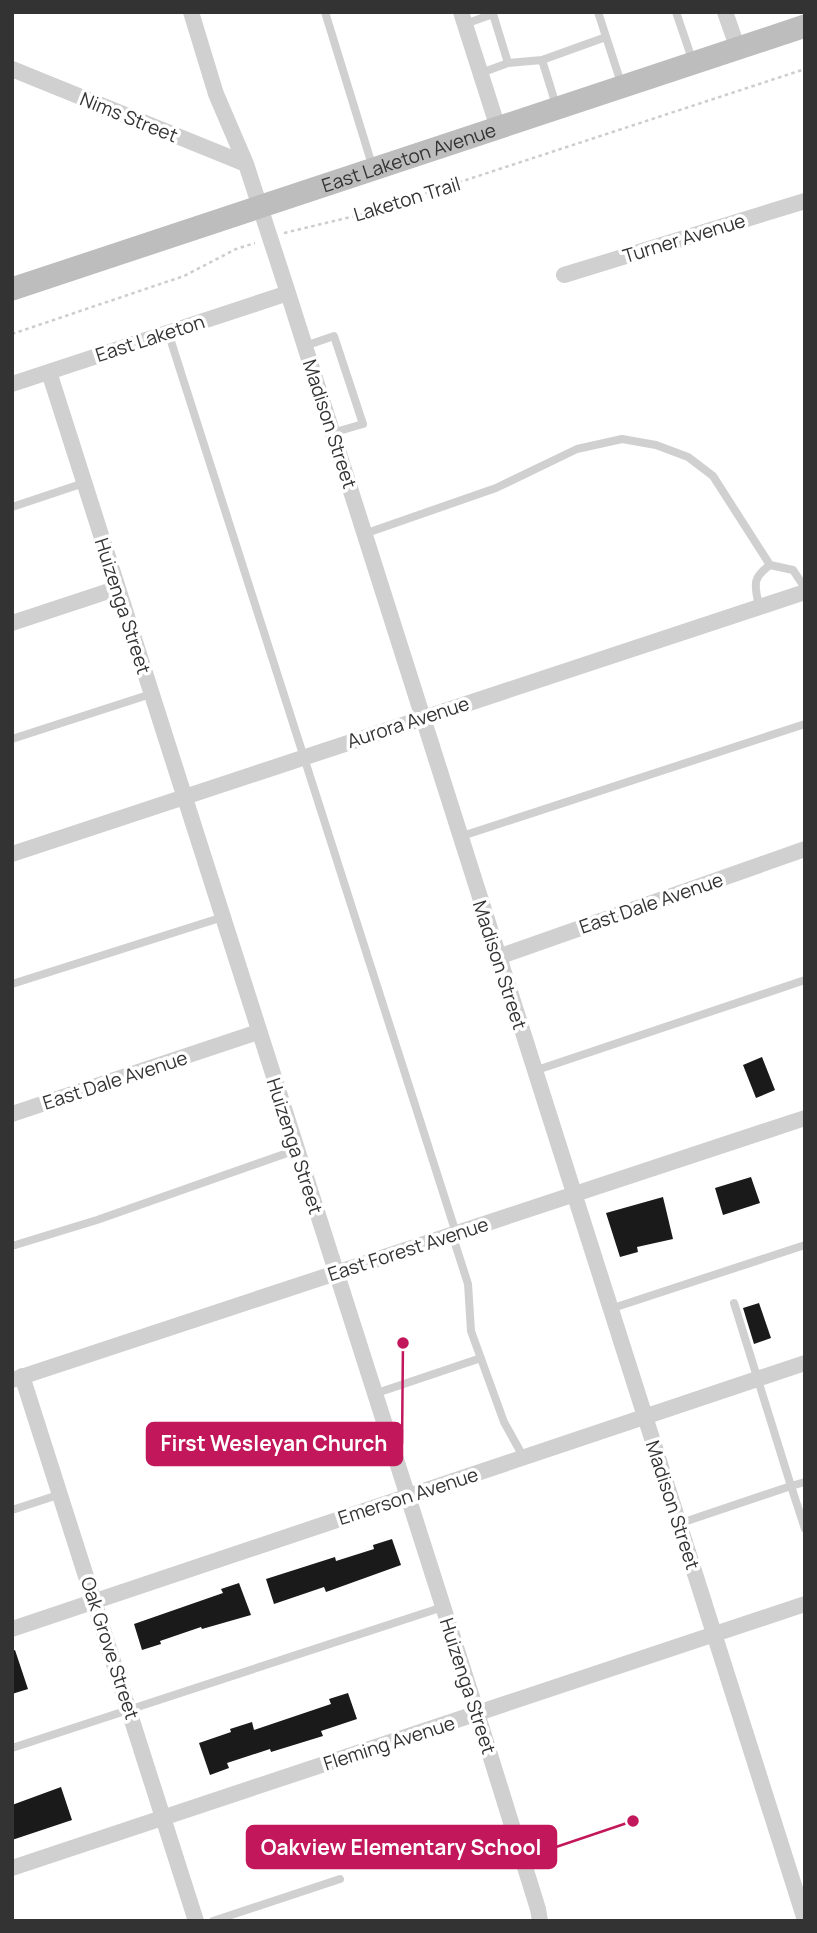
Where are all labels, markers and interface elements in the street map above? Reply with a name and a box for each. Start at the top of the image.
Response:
street label: Nims Street [76,86,182,148]
street label: East Laketon Avenue [318,116,499,198]
street label: Laketon Trail [350,170,464,228]
street label: Turner Avenue [620,207,748,269]
street label: East Laketon [92,308,208,368]
street label: Madison Street [297,356,363,492]
street label: Huizenga Street [89,535,157,677]
street label: Aurora Avenue [344,690,472,754]
street label: East Dale Avenue [576,866,726,940]
street label: Madison Street [467,897,533,1033]
street label: East Dale Avenue [39,1044,191,1116]
street label: Huizenga Street [261,1075,329,1217]
street label: East Forest Avenue [324,1211,492,1287]
callout: First Wesleyan Church [147,1423,402,1465]
text: First Wesleyan Church [161,1429,388,1457]
street label: Madison Street [640,1437,706,1573]
street label: Emerson Avenue [335,1461,481,1531]
street label: Oak Grove Street [75,1573,145,1723]
street label: Huizenga Street [434,1615,502,1757]
street label: Fleming Avenue [320,1710,458,1776]
callout: Oakview Elementary School [247,1826,556,1868]
text: Oakview Elementary School [261,1833,541,1861]

